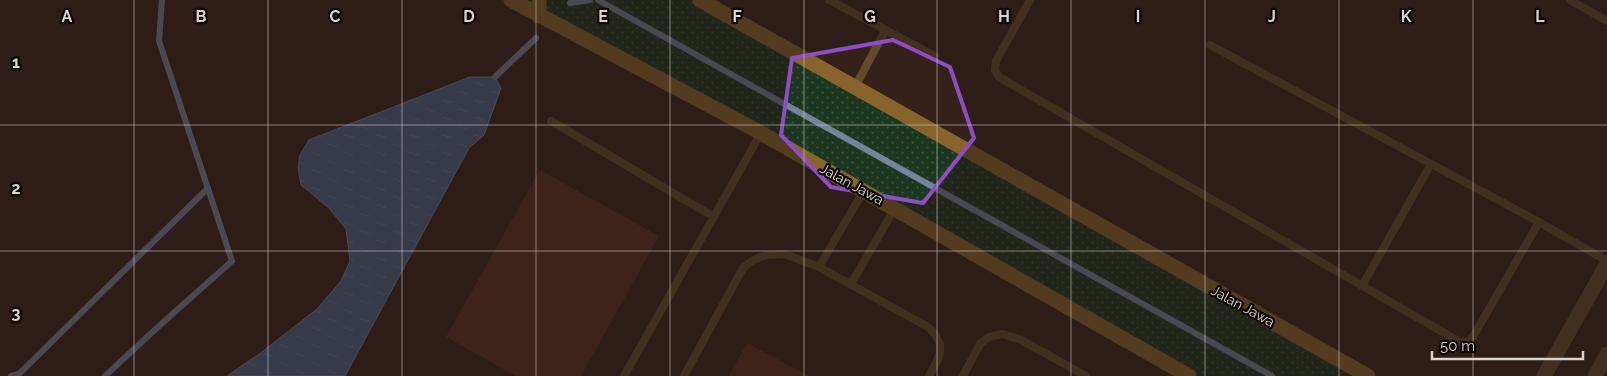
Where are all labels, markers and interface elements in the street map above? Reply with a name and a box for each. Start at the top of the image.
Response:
text: A [62,7,73,26]
text: B [196,7,207,26]
text: C [330,7,341,26]
text: D [463,7,475,26]
text: E [598,7,608,26]
text: F [732,7,742,26]
text: G [864,7,876,26]
text: H [998,7,1010,26]
text: I [1136,7,1140,26]
text: J [1268,7,1276,26]
text: K [1401,7,1412,26]
text: L [1535,7,1545,26]
text: 1 [12,53,20,72]
street label: Jalan Jawa [818,160,886,208]
text: 2 [11,179,21,198]
street label: Jalan Jawa [1209,282,1277,330]
text: 3 [12,304,21,323]
scale bar [1432,328,1583,360]
text: 50 m [1440,337,1475,355]

